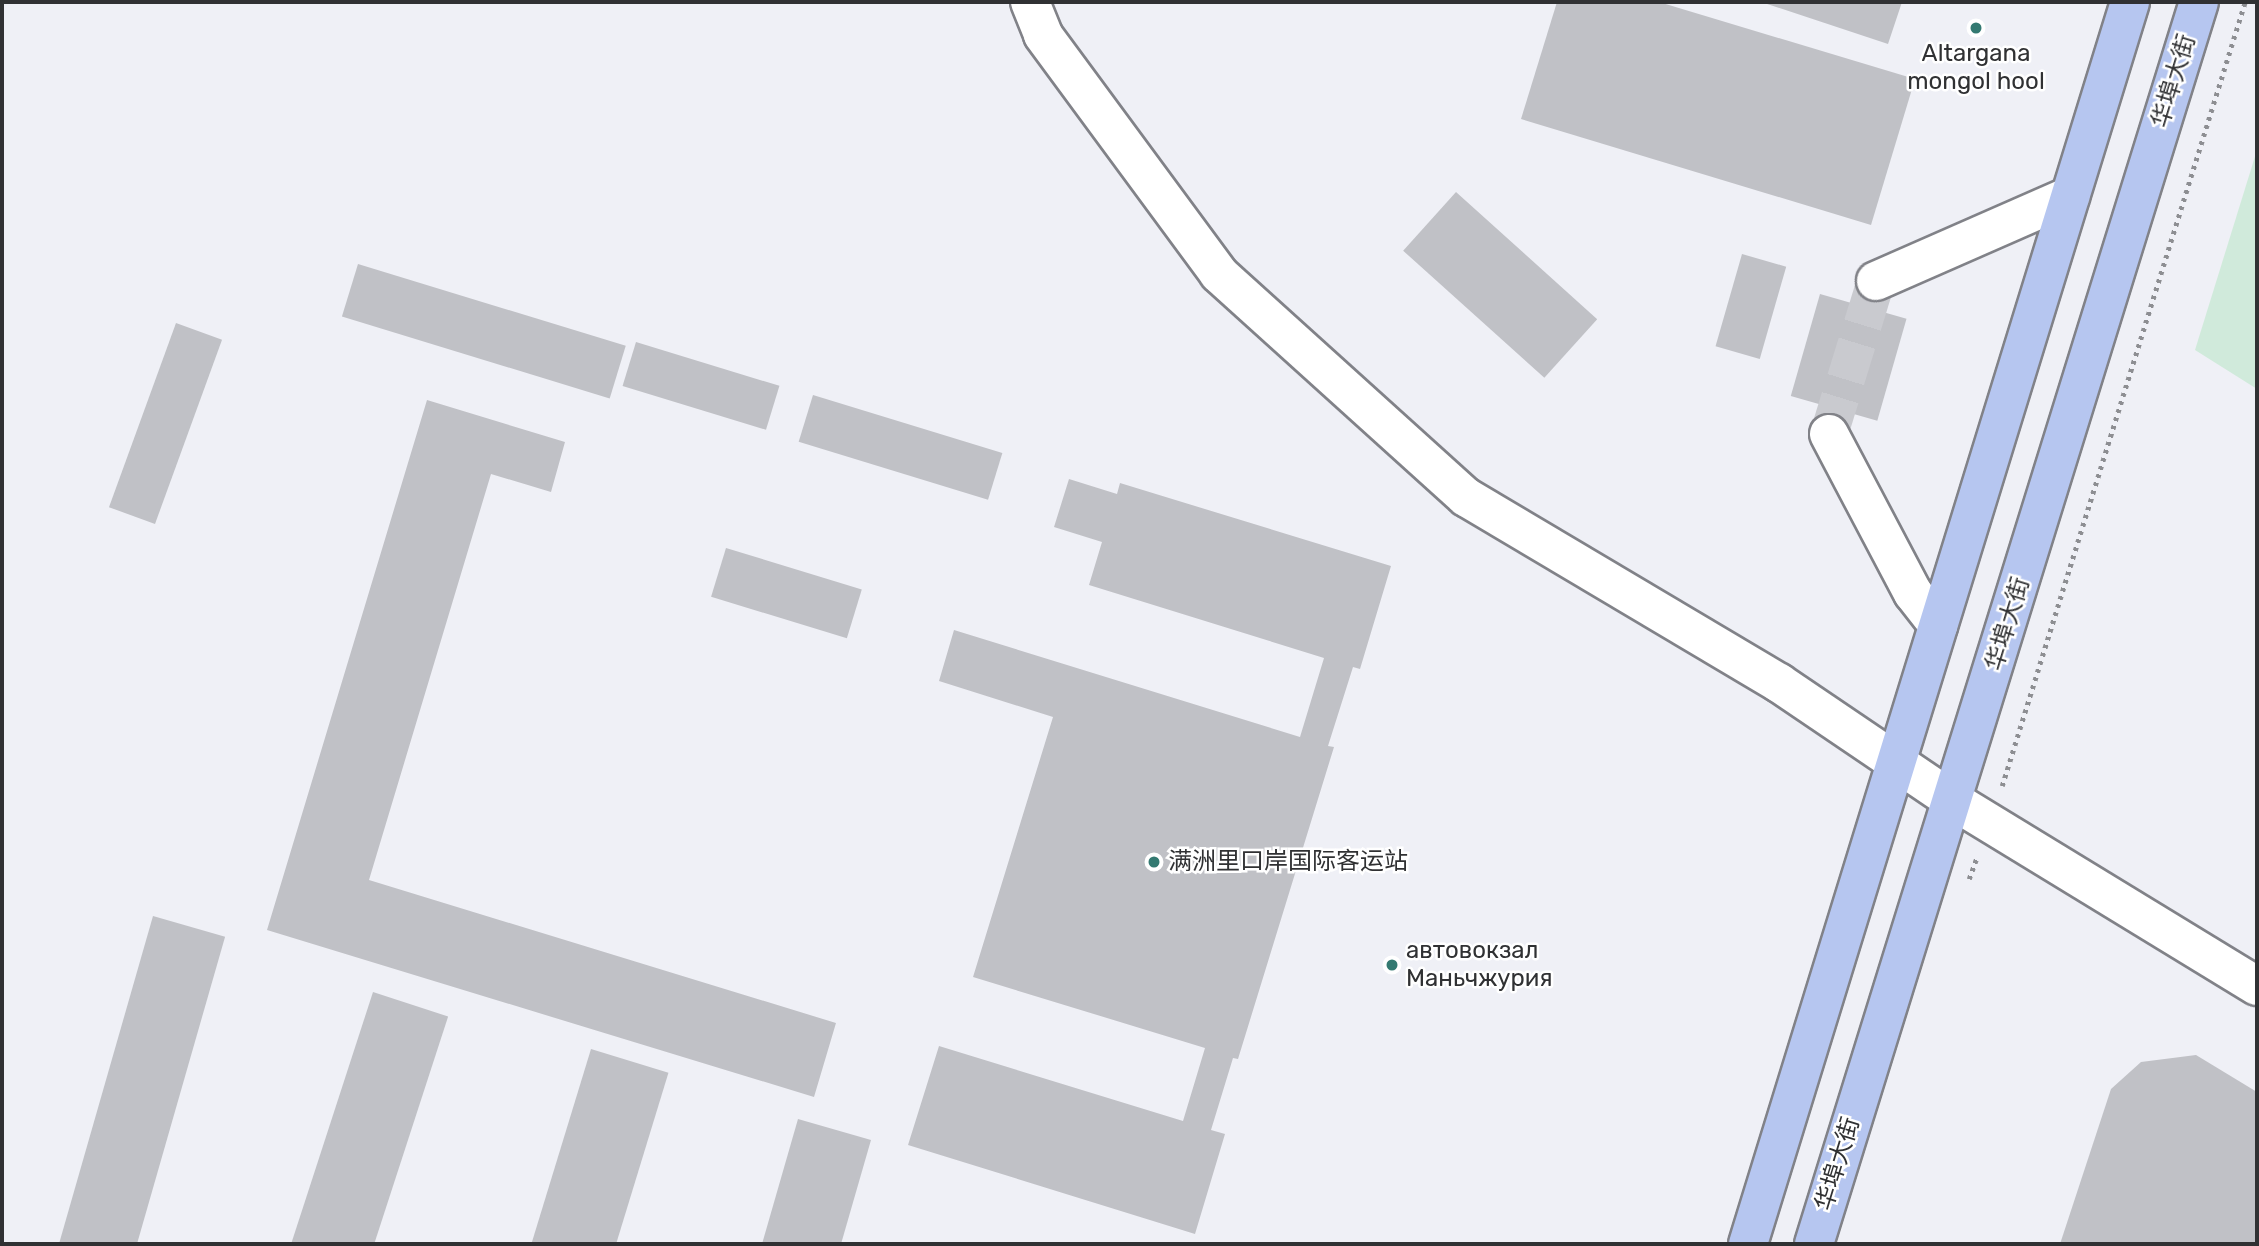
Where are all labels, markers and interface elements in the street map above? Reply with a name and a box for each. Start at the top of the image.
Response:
marker: Altargana mongol hool [1968,20,1984,36]
street label: 华埠大街 [2146,31,2202,131]
place label: Altargana mongol hool [1907,40,2045,96]
street label: 华埠大街 [1980,574,2036,674]
place label: 满洲里口岸国际客运站 [1168,848,1408,876]
marker: 满洲里口岸国际客运站 [1146,854,1162,870]
place label: автовокзал Маньчжурия [1406,937,1552,993]
marker: автовокзал Маньчжурия [1384,957,1400,973]
street label: 华埠大街 [1810,1114,1866,1214]

